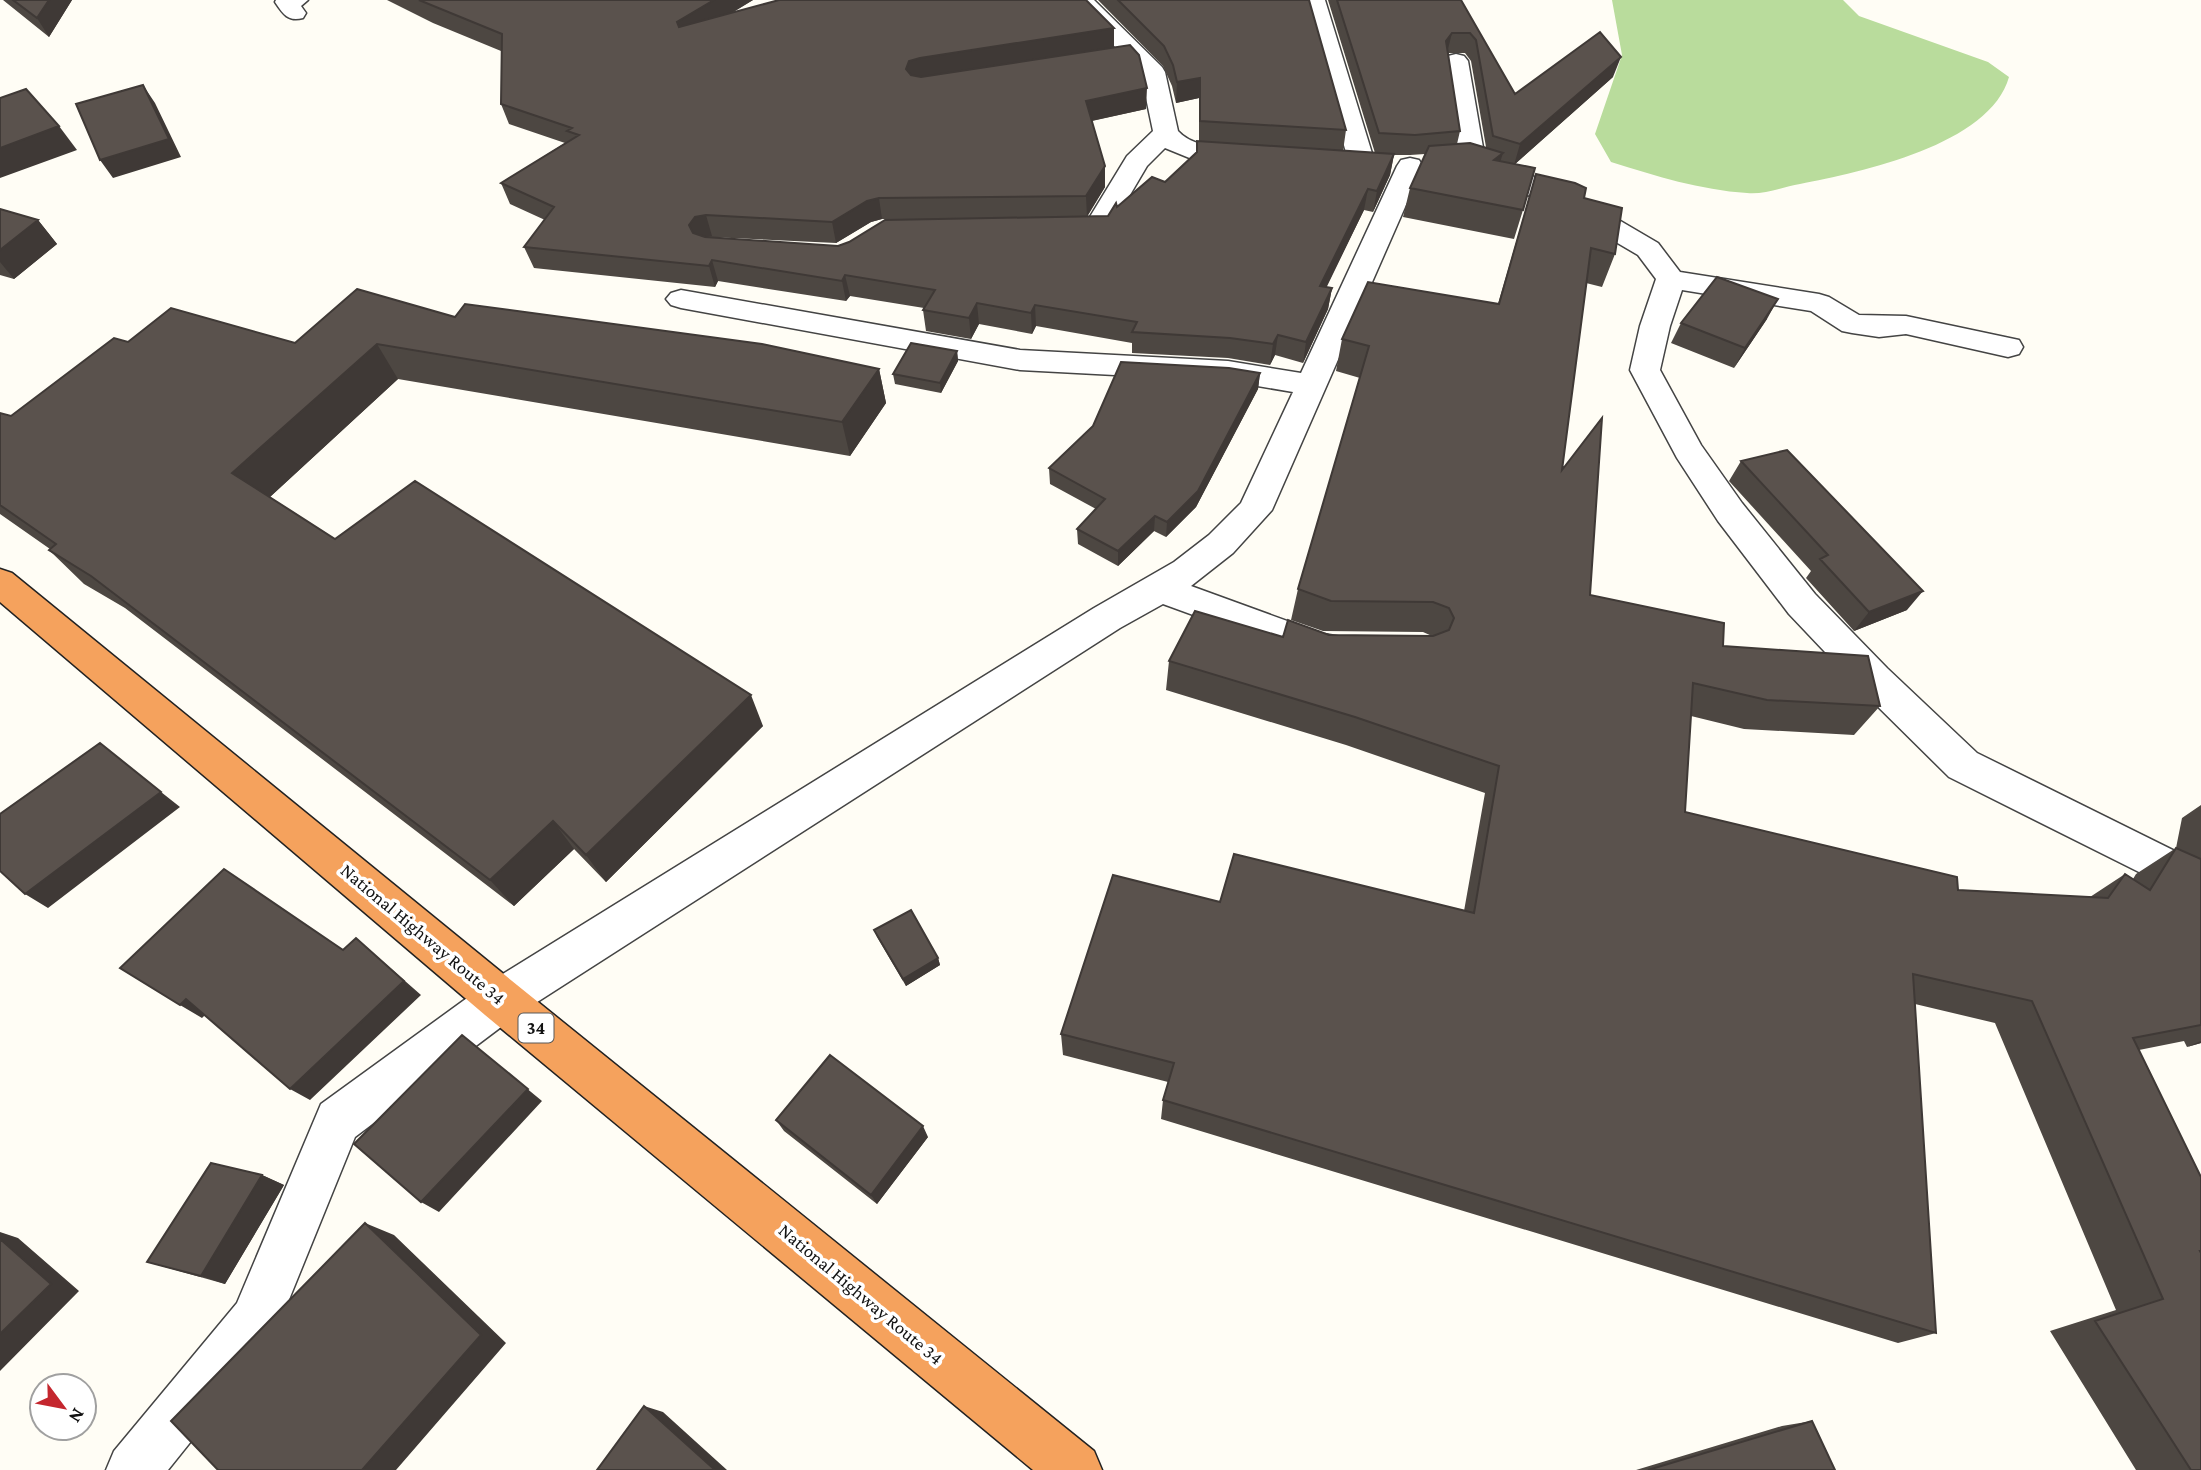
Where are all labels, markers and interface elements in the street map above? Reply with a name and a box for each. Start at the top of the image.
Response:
street label: National Highway Route 34 [337,859,509,1009]
road number: 34 [518,1014,554,1042]
street label: National Highway Route 34 [775,1219,947,1369]
north arrow [28,1372,98,1442]
text: N [65,1405,89,1427]

